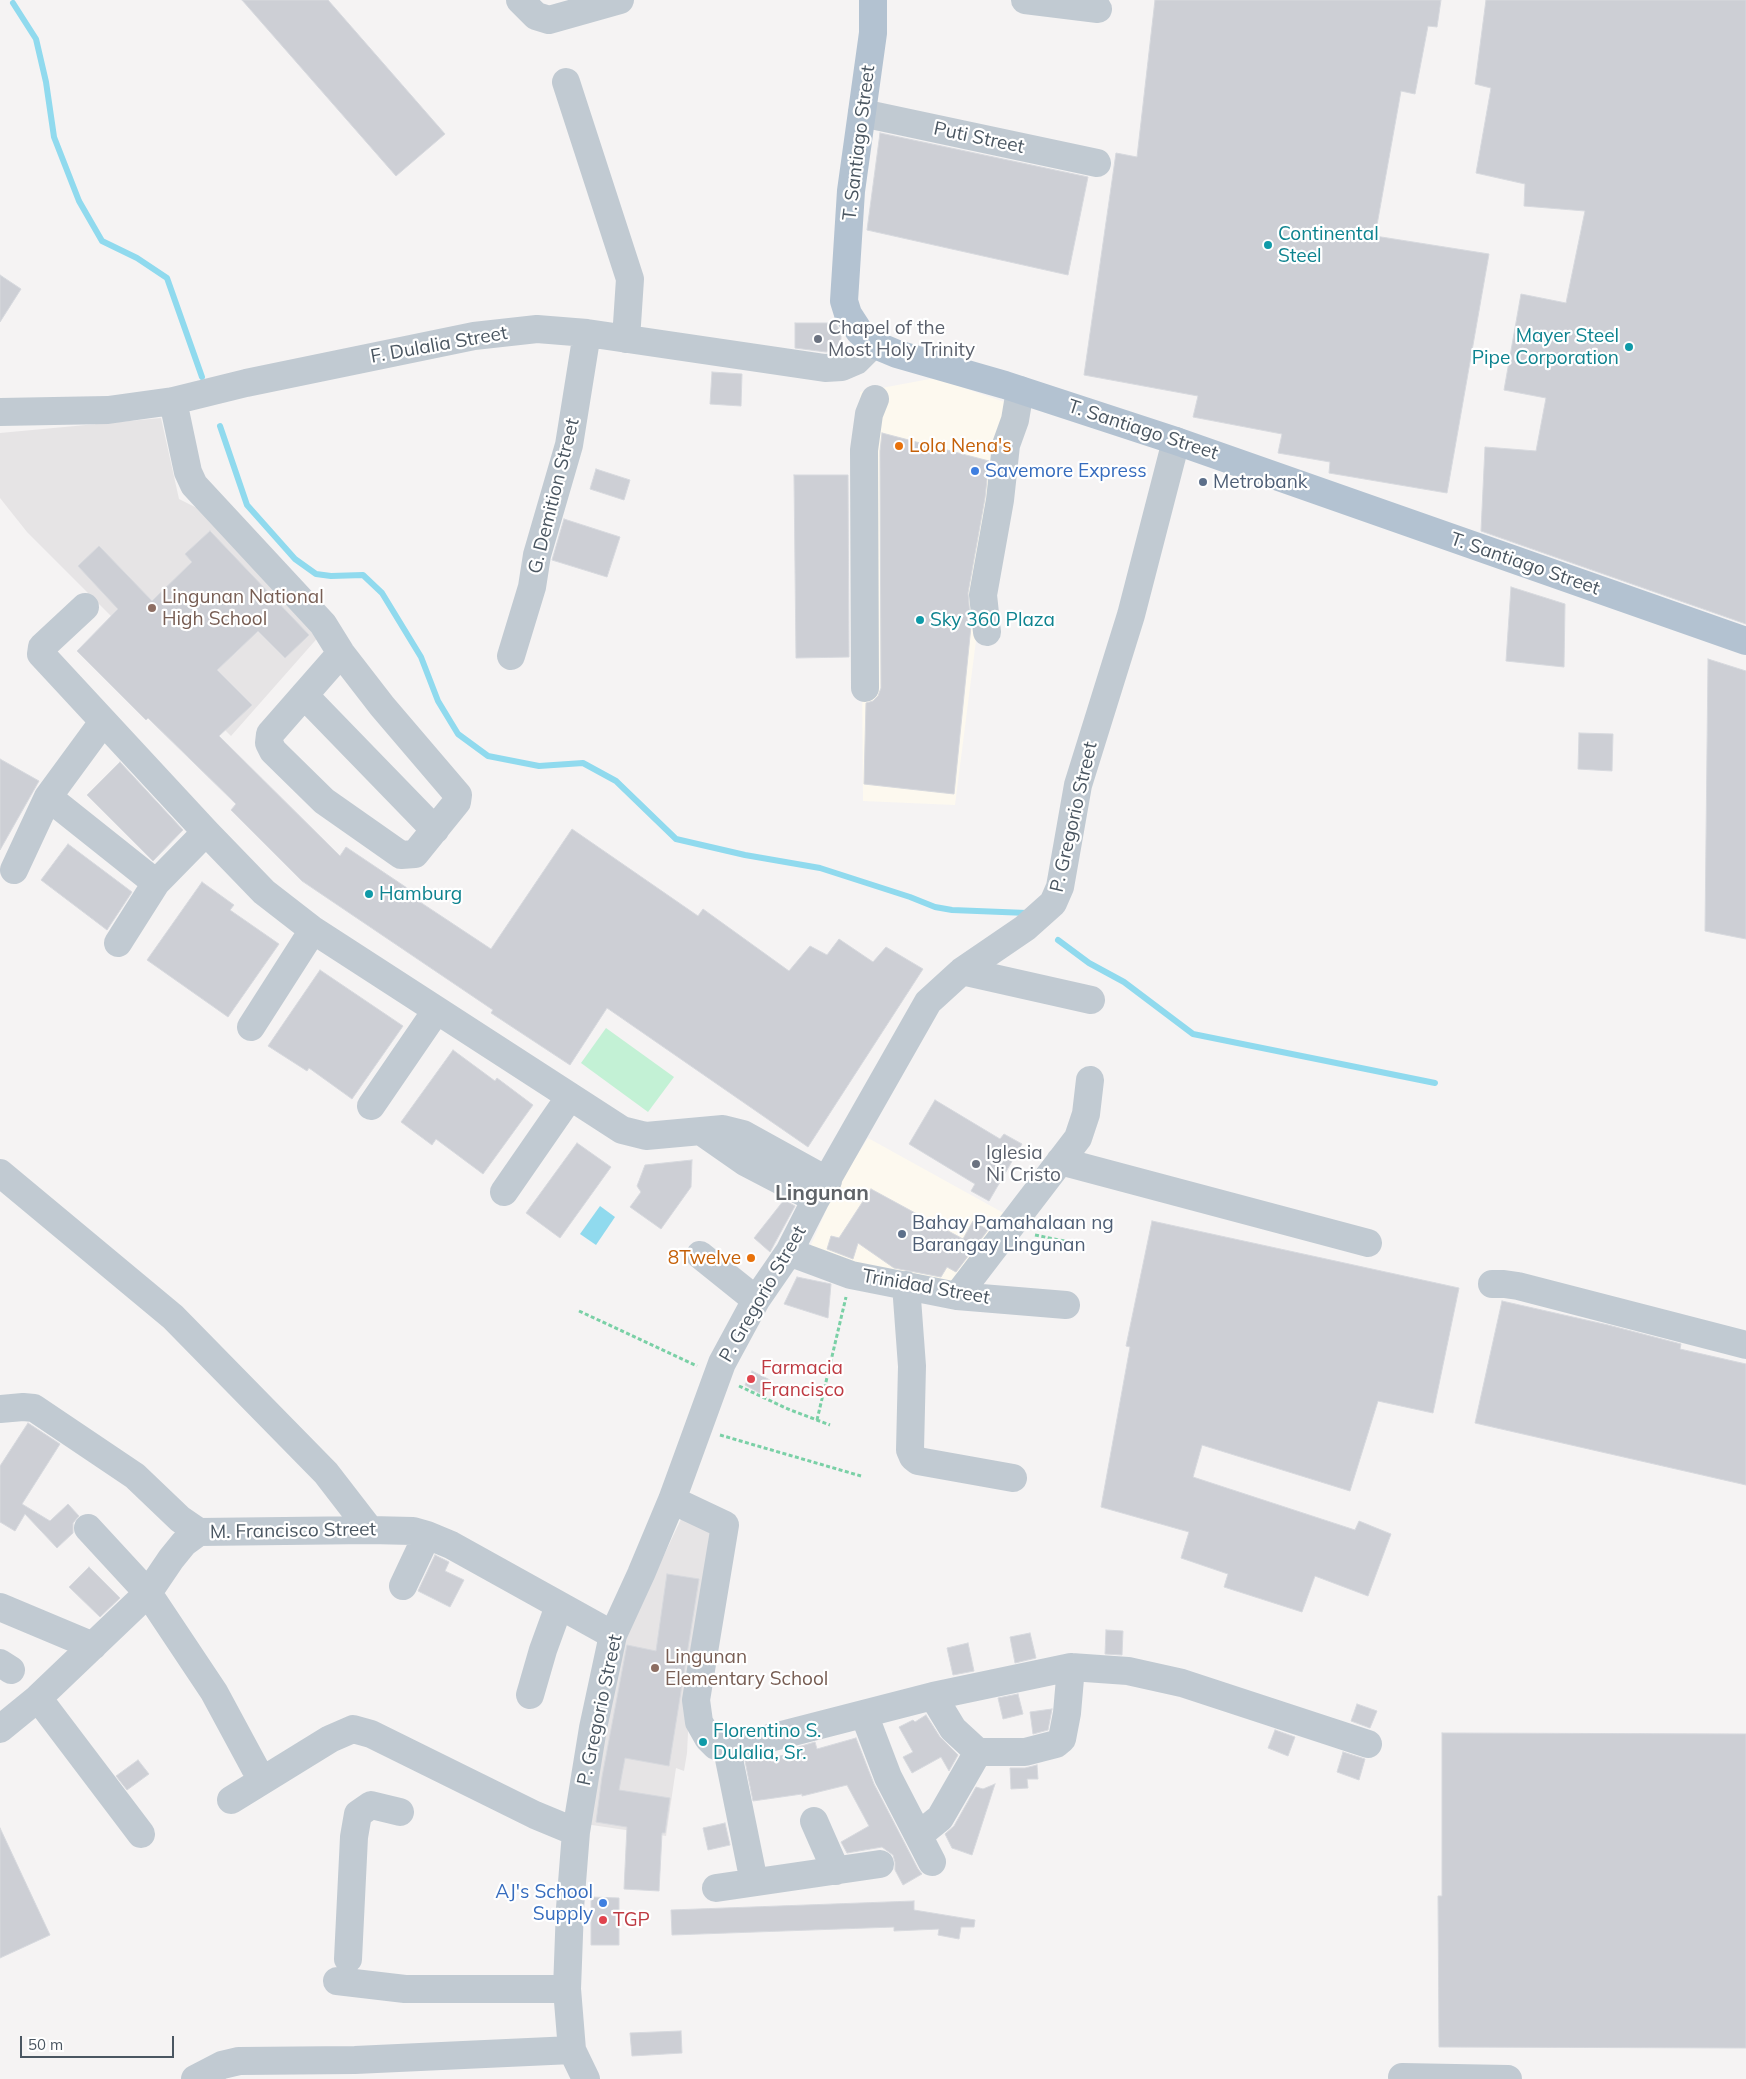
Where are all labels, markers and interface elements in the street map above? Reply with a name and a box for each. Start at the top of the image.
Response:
street label: T. Santiago Street [838,64,880,222]
street label: Puti Street [932,117,1026,159]
place label: Continental Steel [1278,223,1379,267]
marker: Continental Steel [1262,239,1274,251]
place label: Chapel of the Most Holy Trinity [828,317,975,361]
street label: F. Dulalia Street [369,322,509,368]
place label: Mayer Steel Pipe Corporation [1472,325,1619,369]
marker: Chapel of the Most Holy Trinity [812,333,824,345]
marker: Mayer Steel Pipe Corporation [1623,341,1635,353]
street label: T. Santiago Street [1065,395,1221,465]
street label: G. Demition Street [524,416,584,576]
place label: Lola Nena's [909,435,1012,457]
marker: Lola Nena's [893,440,905,452]
place label: Savemore Express [985,460,1147,482]
marker: Savemore Express [969,465,981,477]
place label: Metrobank [1213,471,1308,493]
marker: Metrobank [1197,476,1209,488]
street label: T. Santiago Street [1447,528,1603,600]
place label: Lingunan National High School [162,586,324,630]
marker: Lingunan National High School [146,602,158,614]
place label: Sky 360 Plaza [930,609,1055,631]
marker: Sky 360 Plaza [914,614,926,626]
street label: P. Gregorio Street [1046,740,1102,894]
place label: Hamburg [379,883,462,905]
marker: Hamburg [363,888,375,900]
place label: Iglesia Ni Cristo [986,1142,1061,1186]
marker: Iglesia Ni Cristo [970,1158,982,1170]
district label: Lingunan [775,1181,869,1207]
place label: Bahay Pamahalaan ng Barangay Lingunan [912,1212,1114,1256]
street label: P. Gregorio Street [715,1222,811,1366]
marker: Bahay Pamahalaan ng Barangay Lingunan [896,1228,908,1240]
place label: 8Twelve [668,1247,741,1269]
marker: 8Twelve [745,1252,757,1264]
street label: Trinidad Street [861,1265,991,1309]
place label: Farmacia Francisco [761,1357,844,1401]
marker: Farmacia Francisco [745,1373,757,1385]
street label: M. Francisco Street [210,1518,376,1544]
street label: P. Gregorio Street [573,1632,627,1788]
place label: Lingunan Elementary School [665,1646,828,1690]
marker: Lingunan Elementary School [649,1662,661,1674]
place label: Florentino S. Dulalia, Sr. [713,1720,821,1764]
marker: Florentino S. Dulalia, Sr. [697,1736,709,1748]
place label: AJ's School Supply [495,1881,593,1925]
marker: AJ's School Supply [597,1897,609,1909]
place label: TGP [613,1909,650,1931]
marker: TGP [597,1914,609,1926]
scale bar [22,2026,176,2058]
text: 50 m [28,2035,63,2054]

